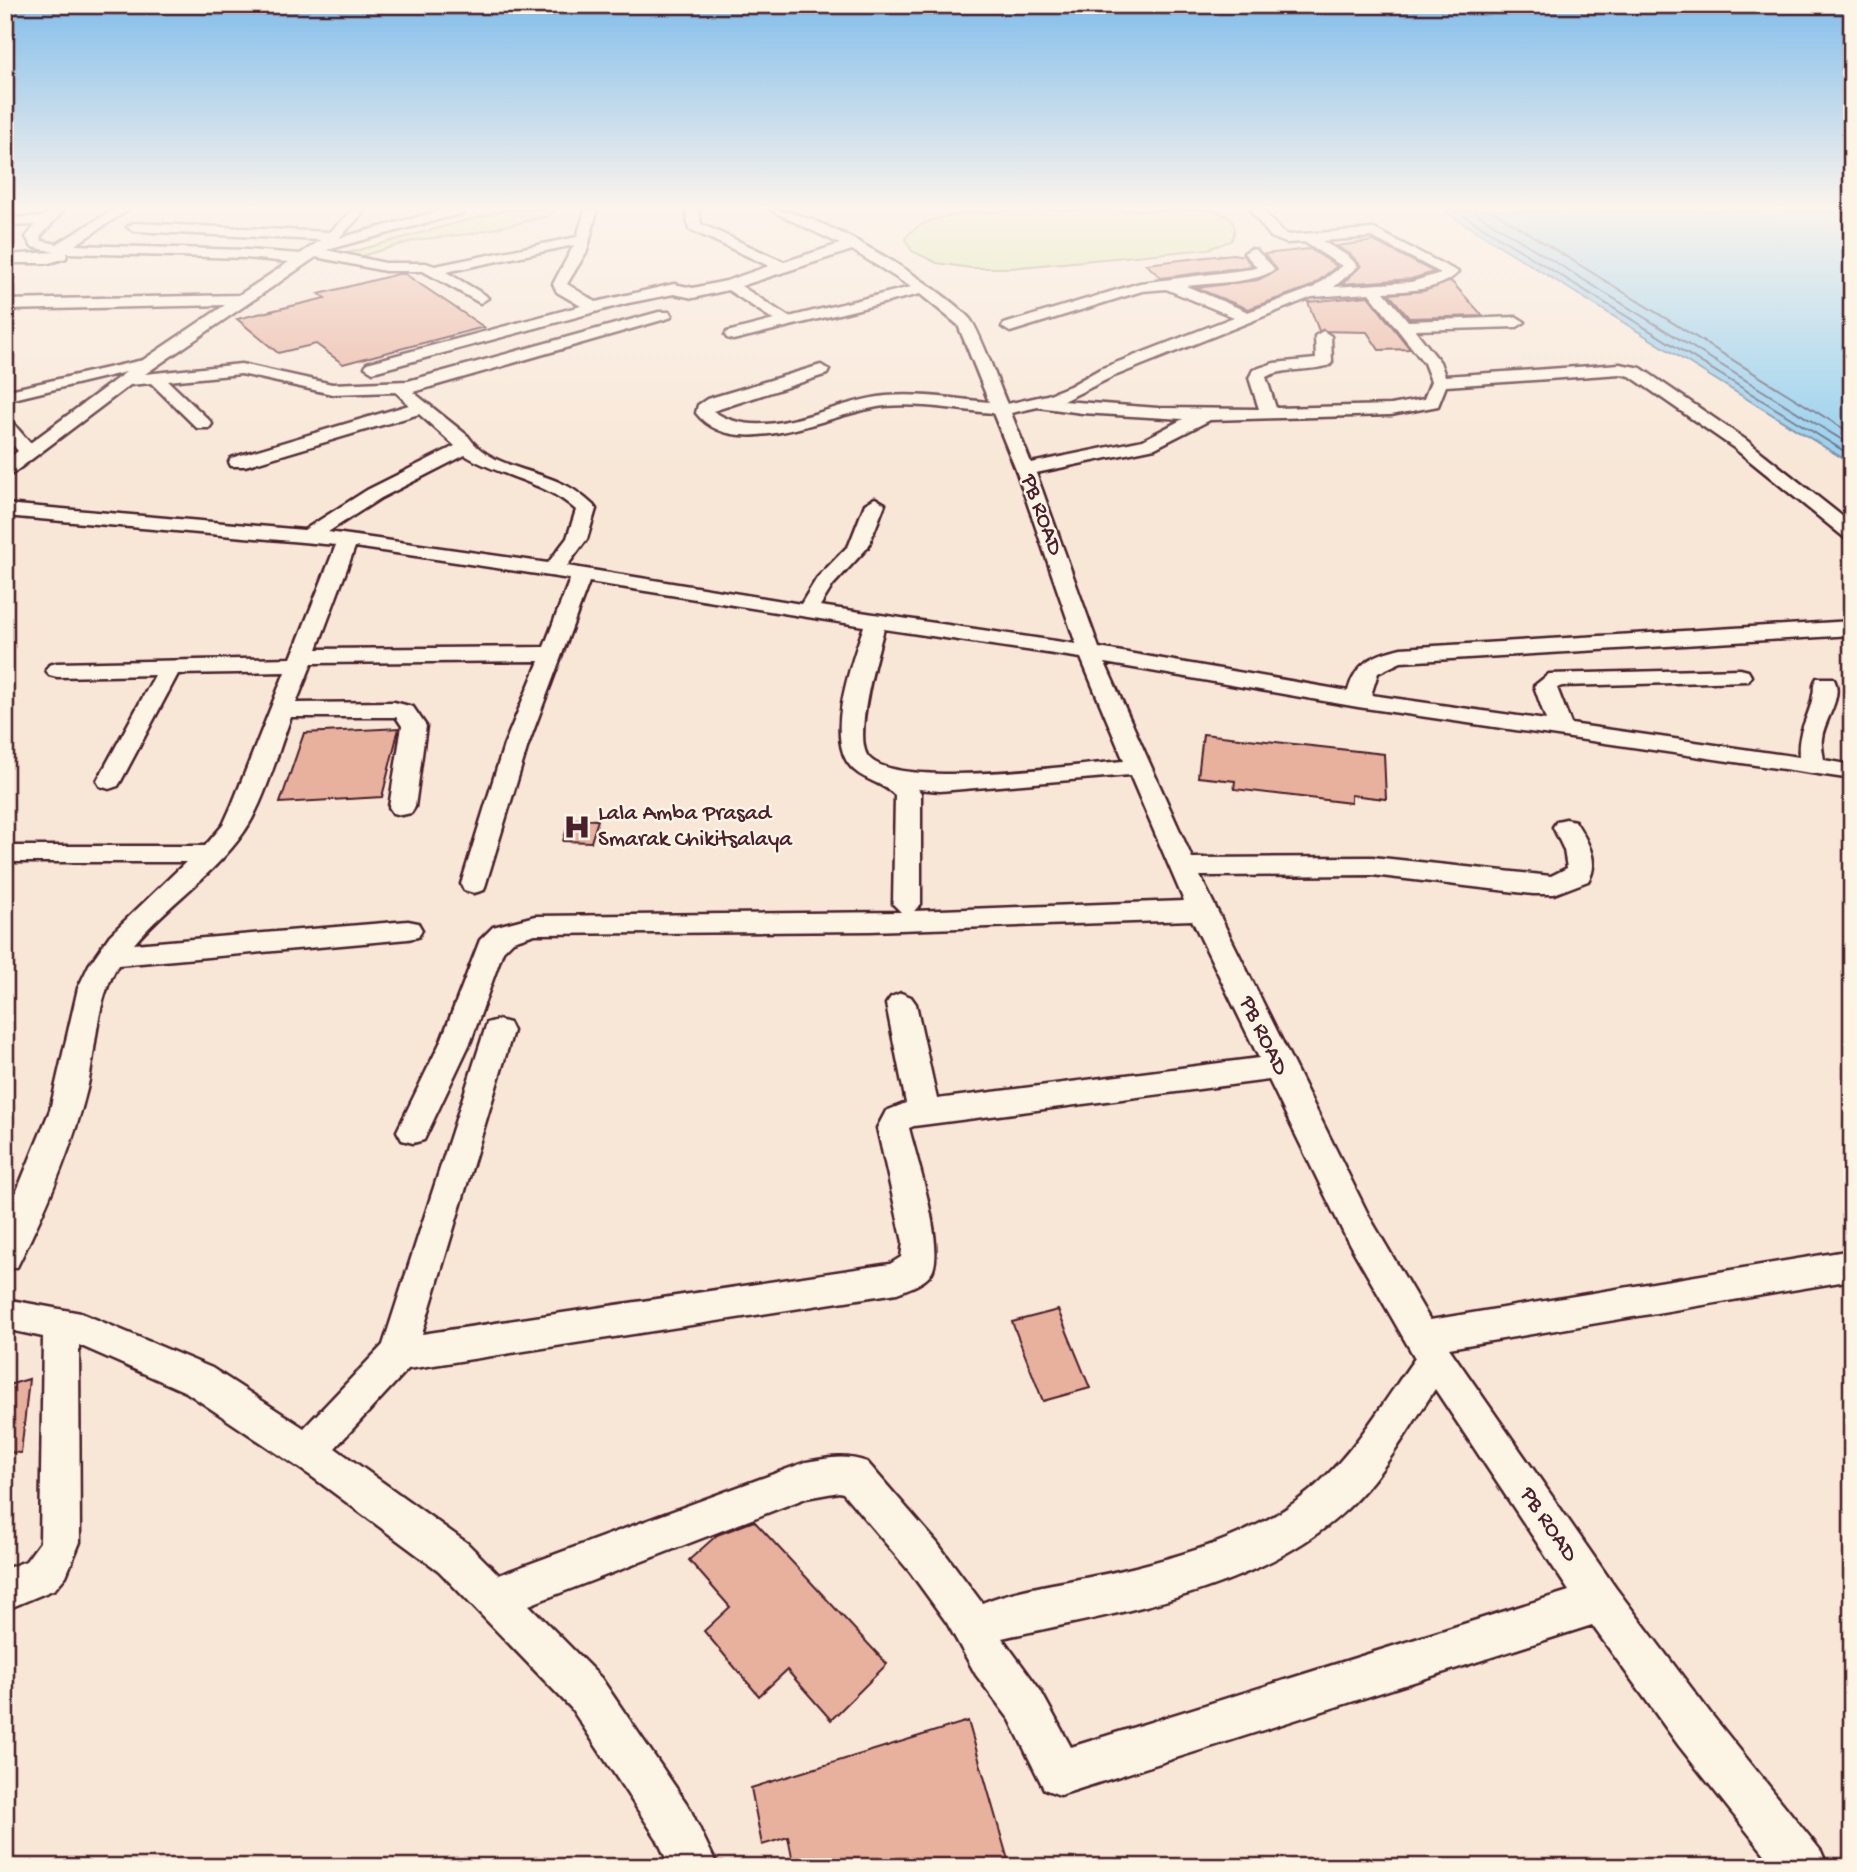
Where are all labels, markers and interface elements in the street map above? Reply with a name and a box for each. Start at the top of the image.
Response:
street label: PB ROAD [1014,470,1068,560]
place label: Lala Amba Prasad Smarak Chikitsalaya [598,801,793,854]
hospital icon: Lala Amba Prasad Smarak Chikitsalaya [562,812,592,842]
street label: PB ROAD [1232,991,1294,1081]
street label: PB ROAD [1513,1482,1583,1568]

